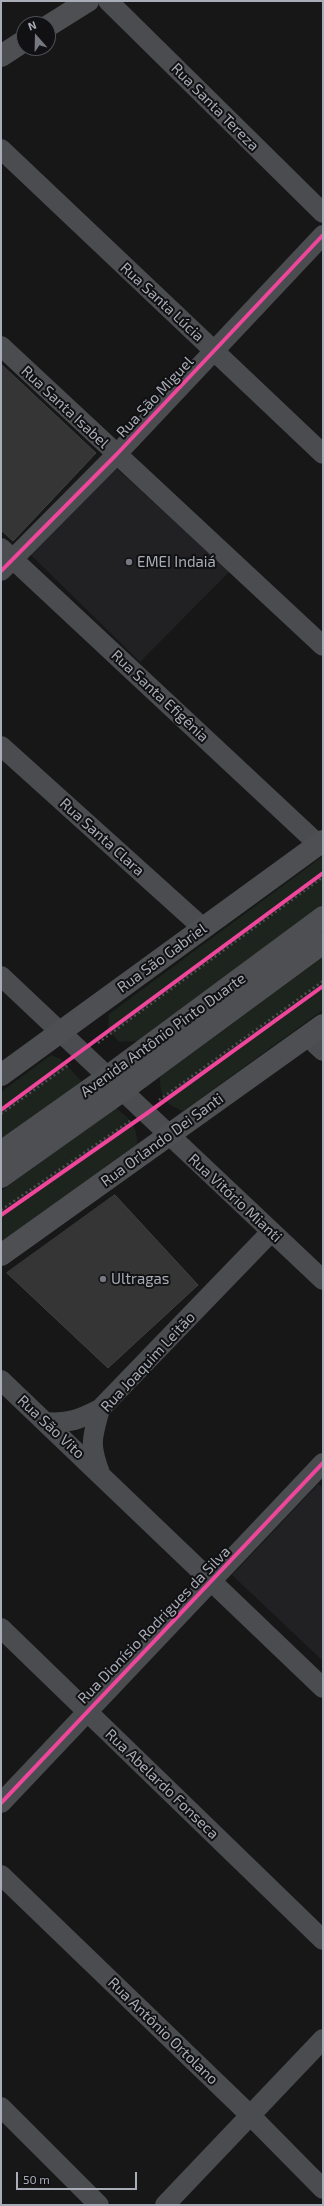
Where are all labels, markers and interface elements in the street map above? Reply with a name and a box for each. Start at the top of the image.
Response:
north arrow [16,16,56,56]
text: N [26,18,38,33]
street label: Rua Santa Tereza [167,59,263,155]
street label: Rua Santa Lúcia [117,259,207,345]
street label: Rua São Miguel [113,353,197,441]
street label: Rua Santa Isabel [18,362,112,452]
place label: EMEI Indaiá [137,553,216,571]
marker: EMEI Indaiá [124,557,134,567]
street label: Rua Santa Efigênia [108,646,212,746]
street label: Rua Santa Clara [56,794,148,880]
street label: Rua São Gabriel [114,919,210,997]
street label: Avenida Antônio Pinto Duarte [77,969,249,1101]
street label: Rua Orlando Dei Santi [97,1089,227,1191]
street label: Rua Vitório Mianti [184,1150,286,1246]
place label: Ultragas [111,1270,169,1288]
marker: Ultragas [98,1274,108,1284]
street label: Rua Joaquim Leitão [97,1308,199,1416]
street label: Rua São Vito [14,1391,88,1463]
street label: Rua Dionísio Rodrigues da Silva [74,1543,234,1707]
street label: Rua Abelardo Fonseca [102,1725,222,1843]
street label: Rua Antônio Ortolano [104,1974,222,2088]
scale bar [18,2164,139,2190]
text: 50 m [23,2172,50,2186]

